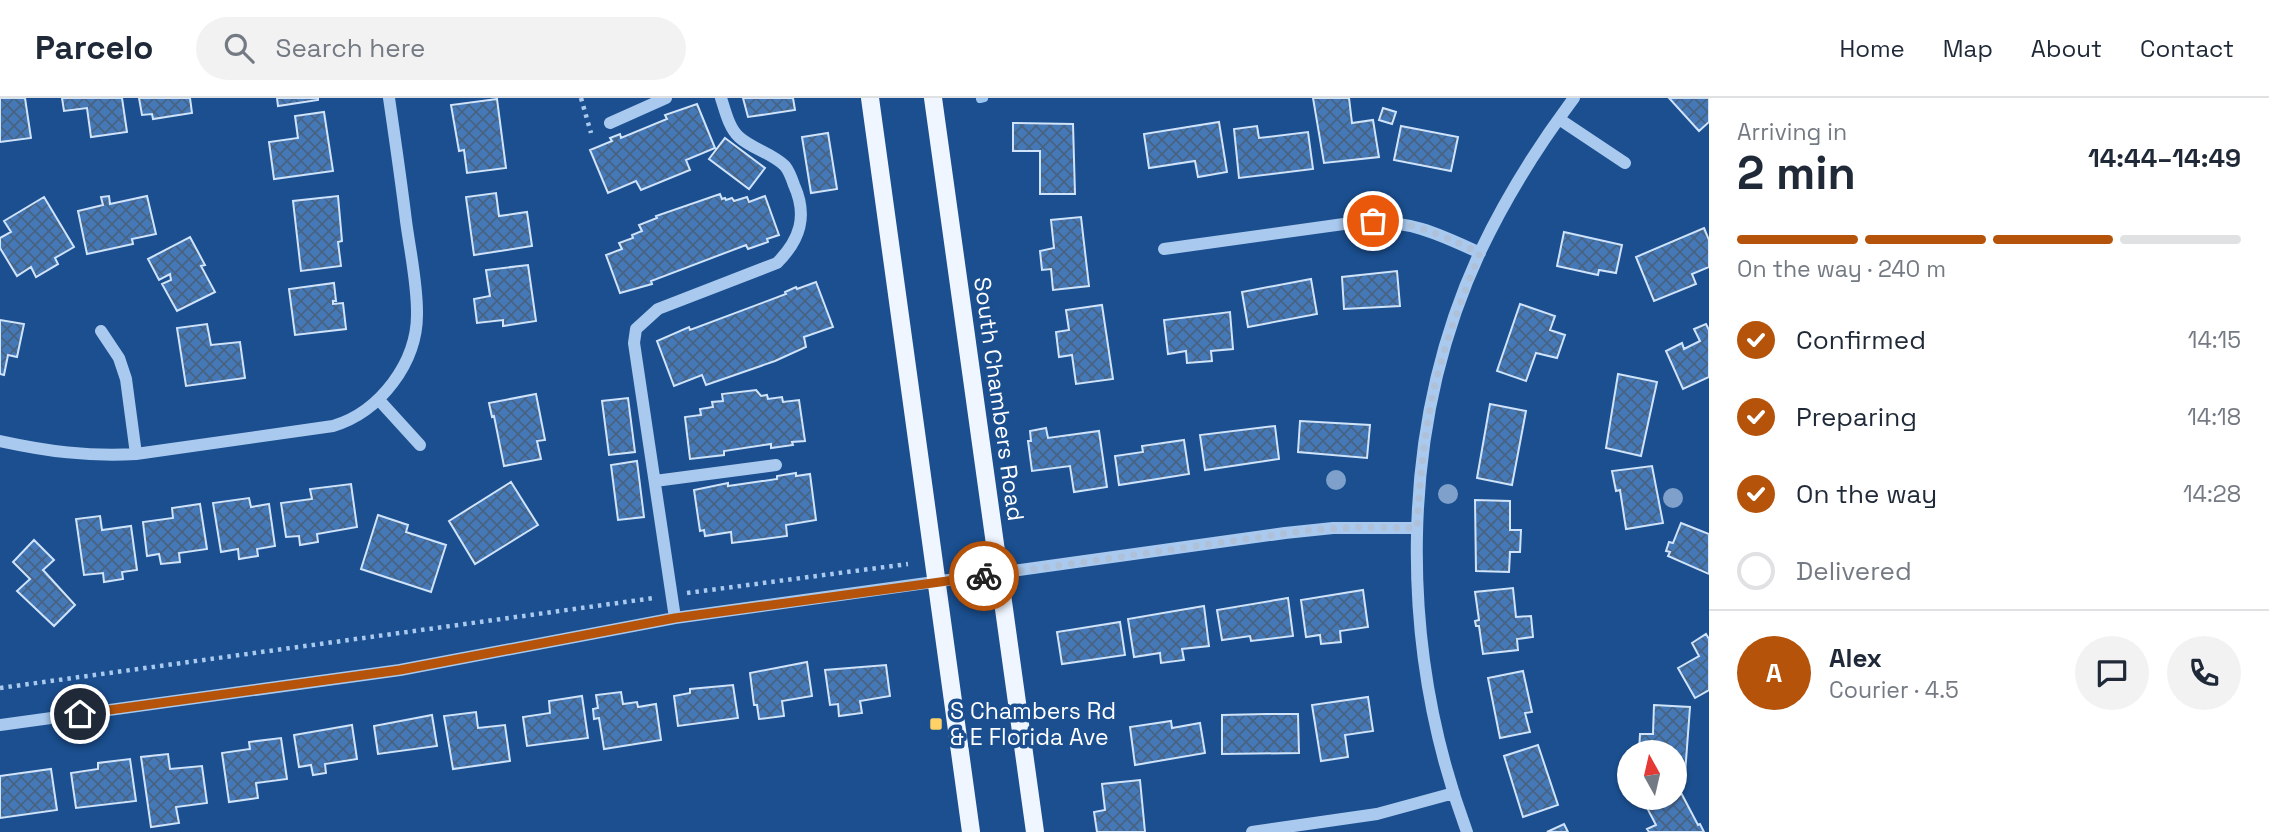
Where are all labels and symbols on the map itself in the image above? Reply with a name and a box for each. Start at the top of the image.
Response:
pin [1343,191,1403,251]
street label: South Chambers Road [967,275,1031,523]
courier [949,541,1019,611]
pin [50,684,110,744]
place label: S Chambers Rd & E Florida Ave [950,696,1116,752]
marker: S Chambers Rd & E Florida Ave [928,716,944,732]
north arrow [1617,740,1687,810]

